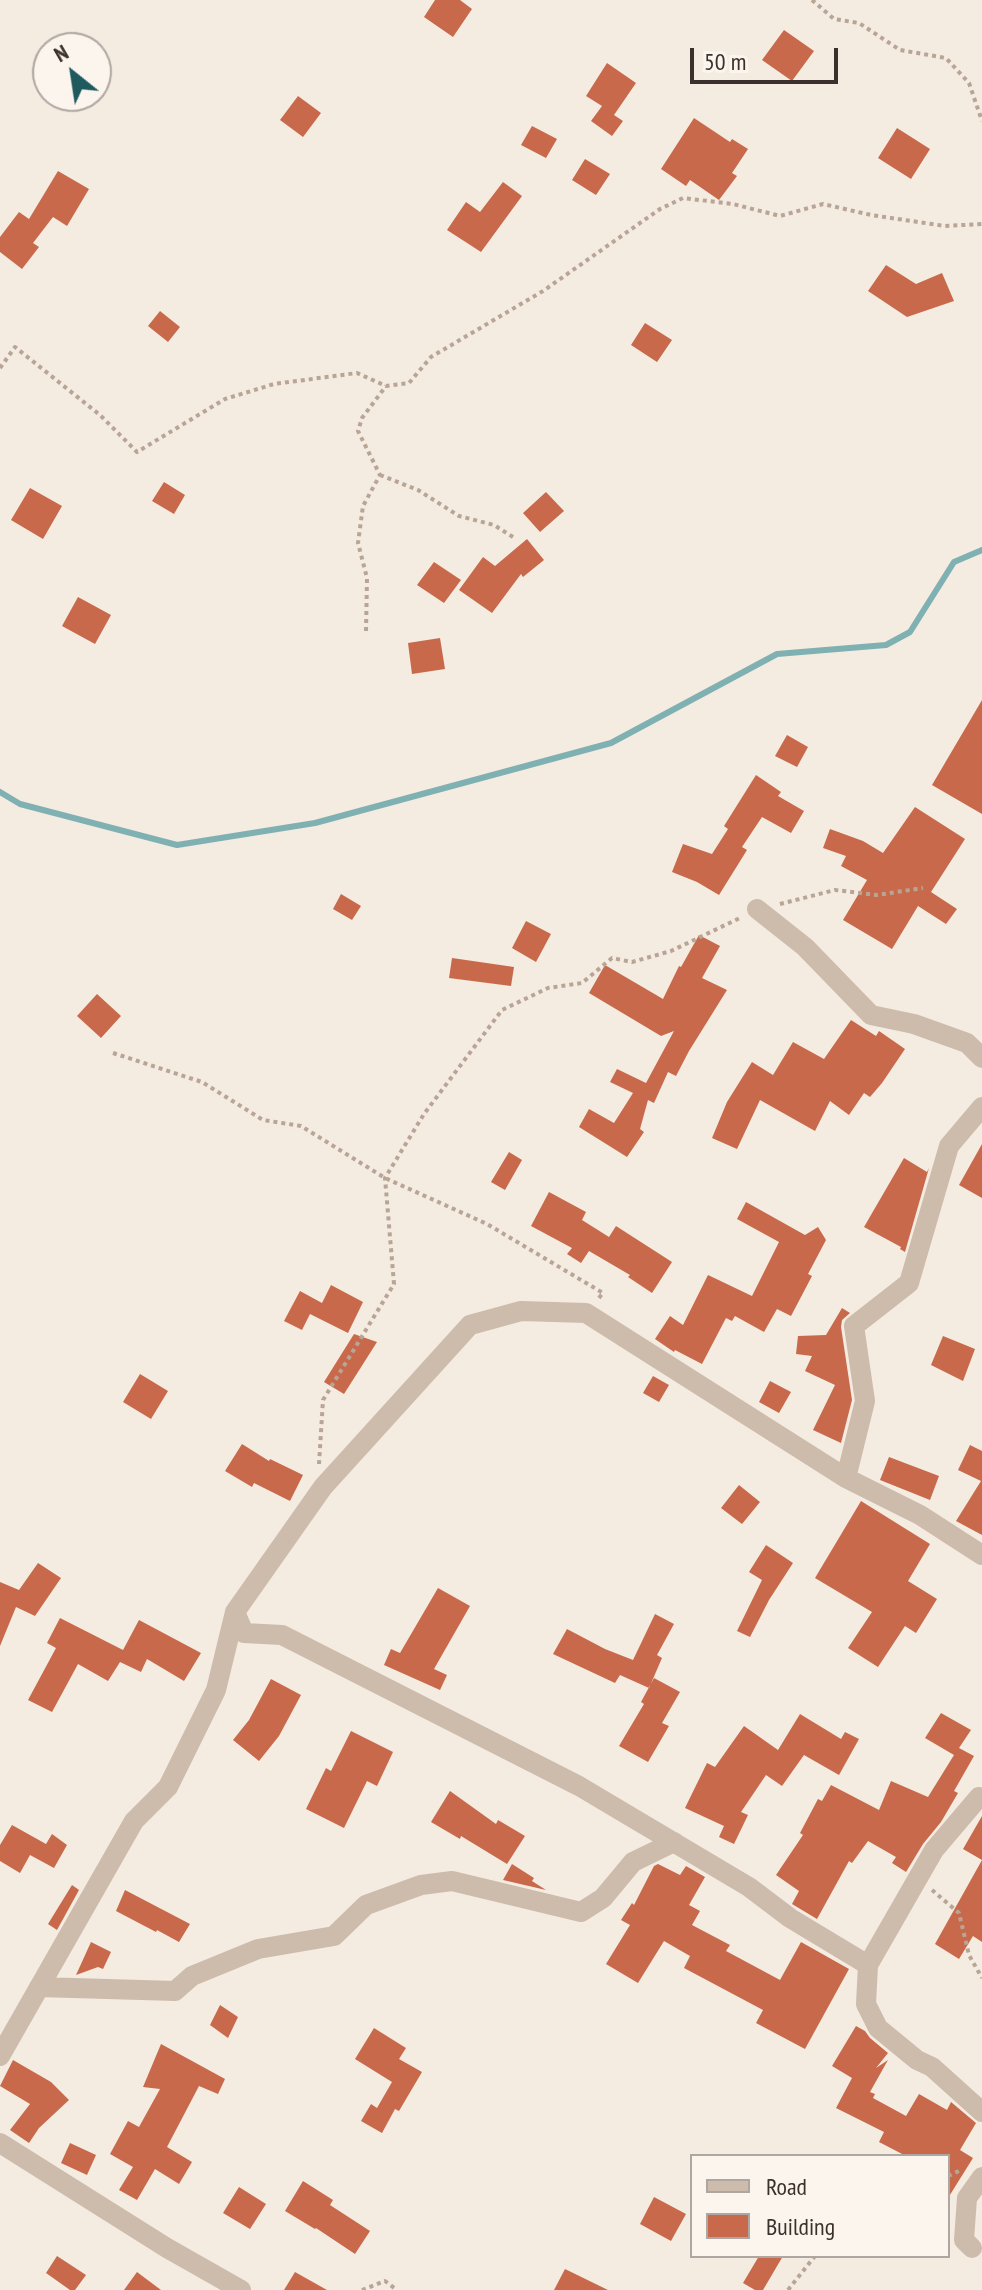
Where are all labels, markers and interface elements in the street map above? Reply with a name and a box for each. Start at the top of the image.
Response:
north arrow [32,32,112,112]
scale bar [694,32,842,82]
text: N [49,38,73,68]
text: 50 m [704,46,746,77]
legend [690,2154,950,2258]
text: Road [766,2171,807,2202]
text: Building [766,2211,835,2242]

